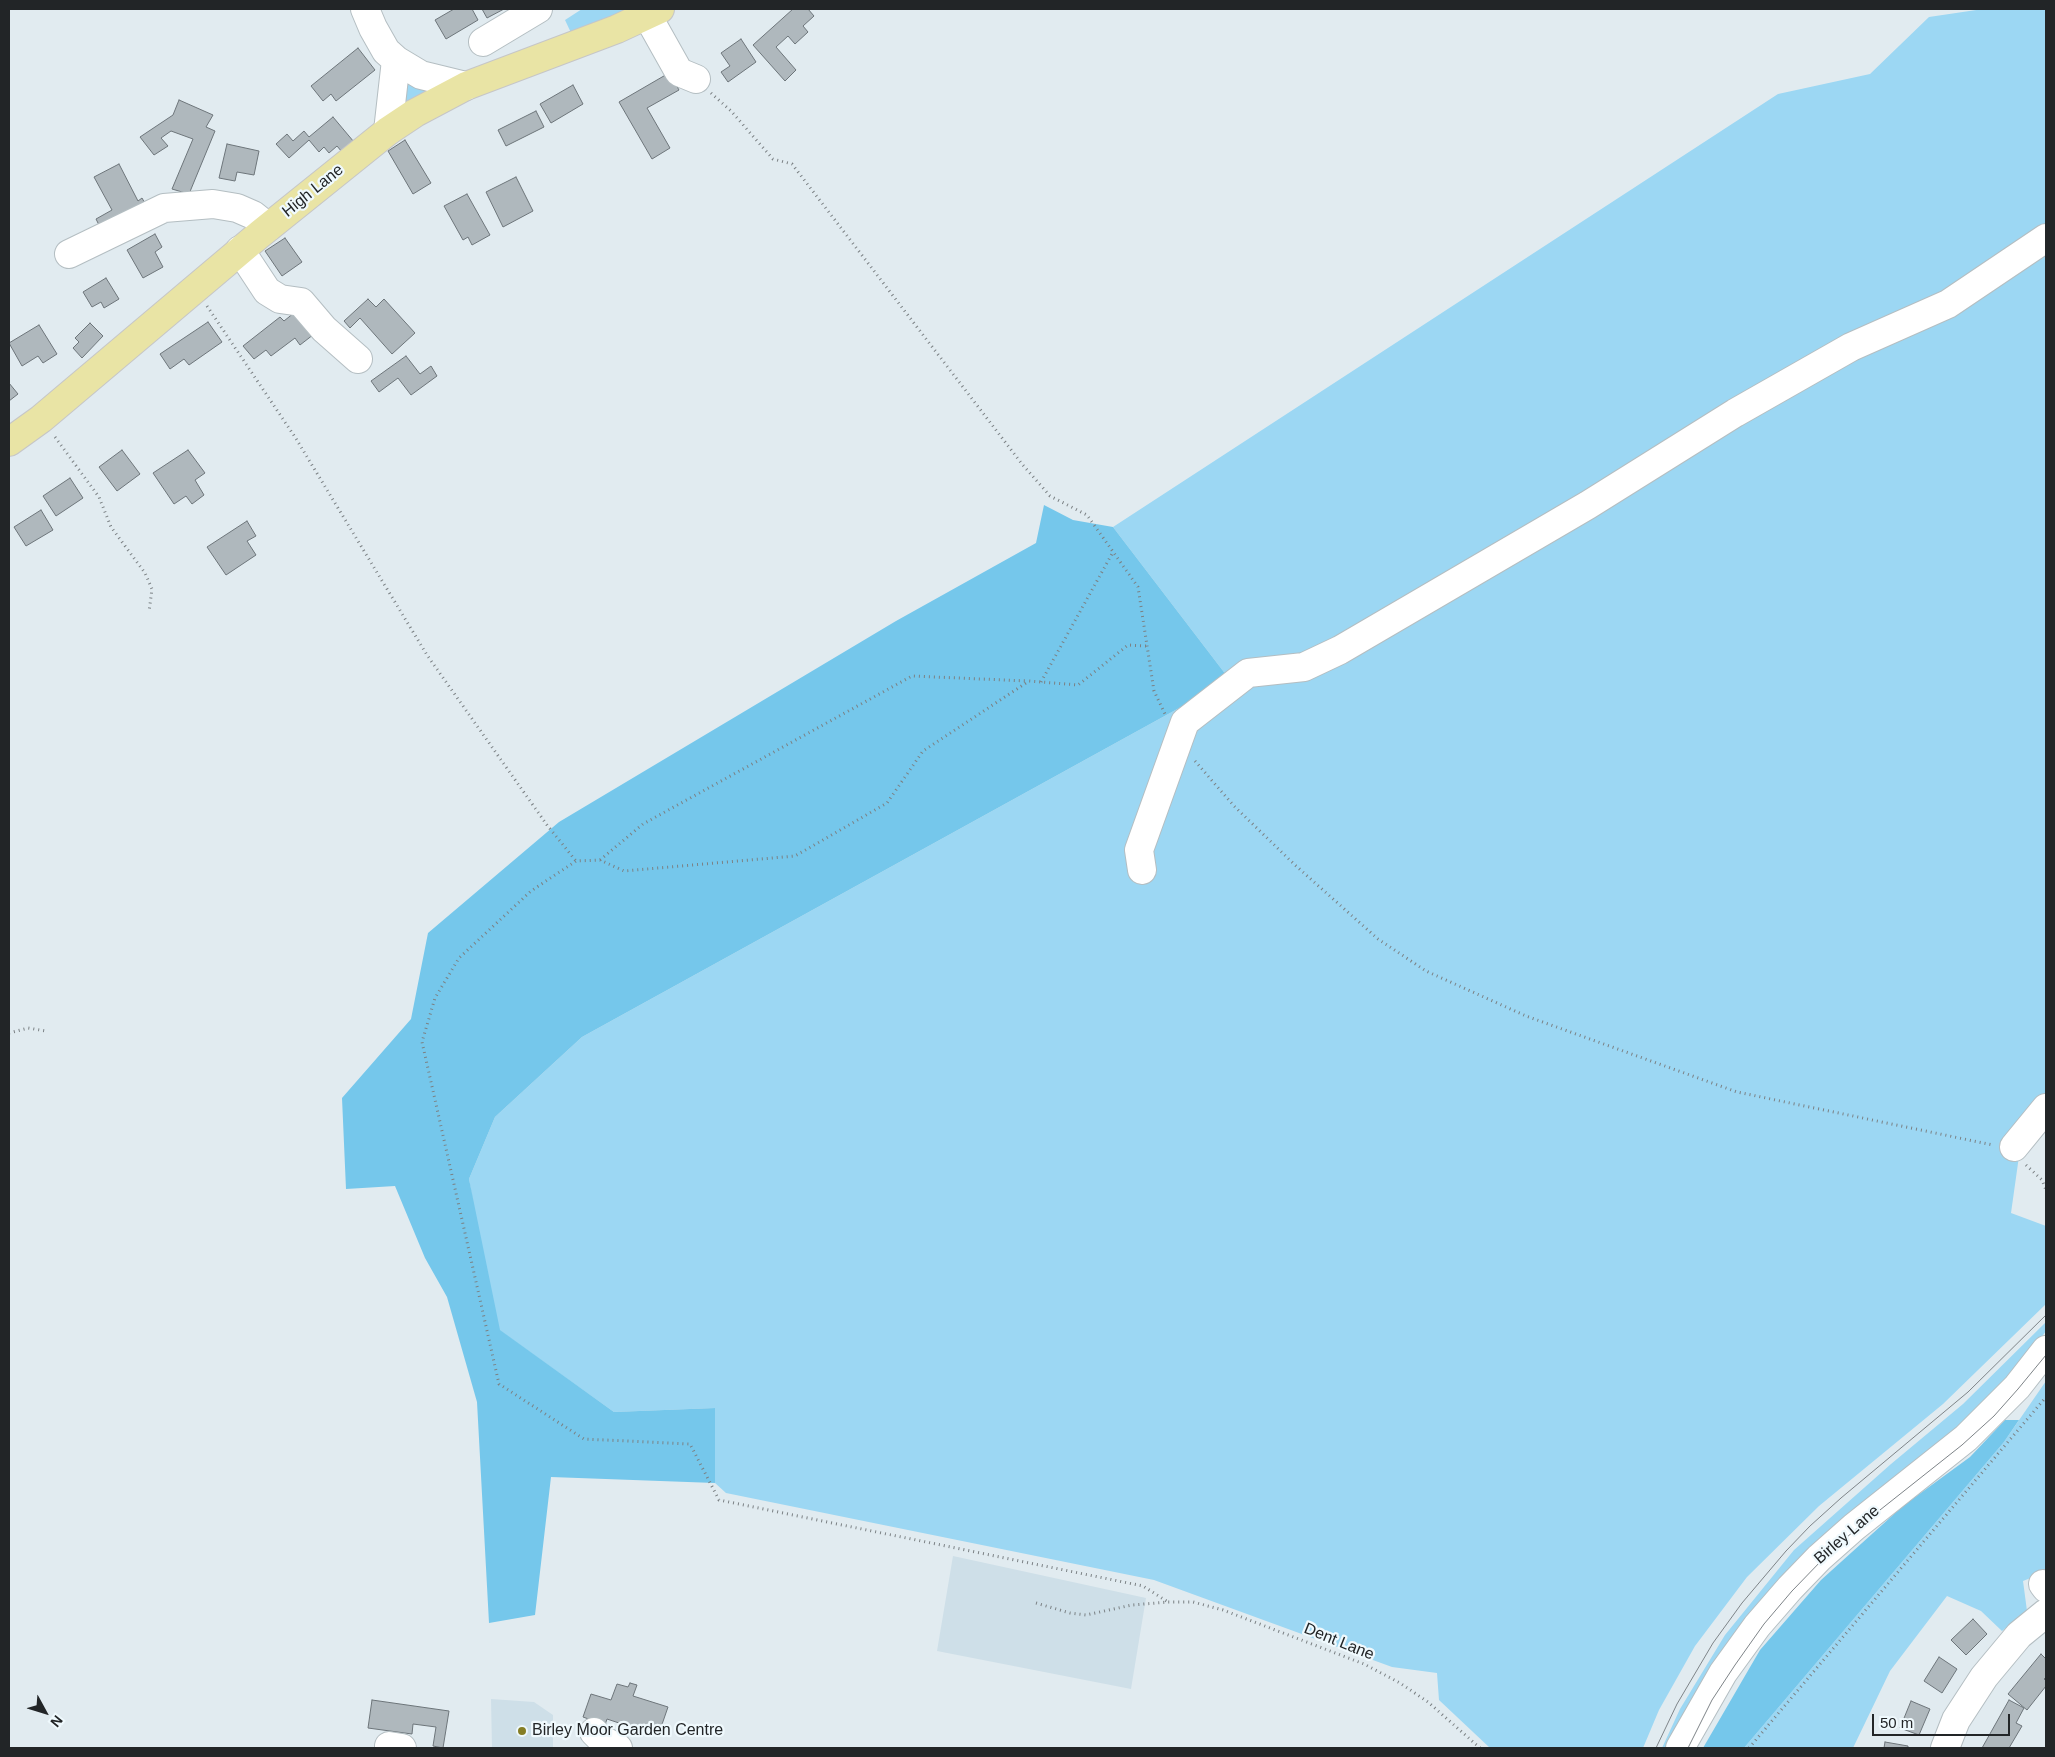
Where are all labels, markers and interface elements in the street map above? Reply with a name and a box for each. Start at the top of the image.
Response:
street label: High Lane [279,161,347,221]
street label: Birley Lane [1810,1501,1884,1569]
street label: Dent Lane [1301,1619,1377,1665]
north arrow [20,1687,70,1737]
scale bar [1875,1704,2012,1736]
text: N [47,1712,66,1730]
text: 50 m [1880,1714,1913,1731]
place label: Birley Moor Garden Centre [532,1721,723,1741]
marker: Birley Moor Garden Centre [516,1725,528,1737]

